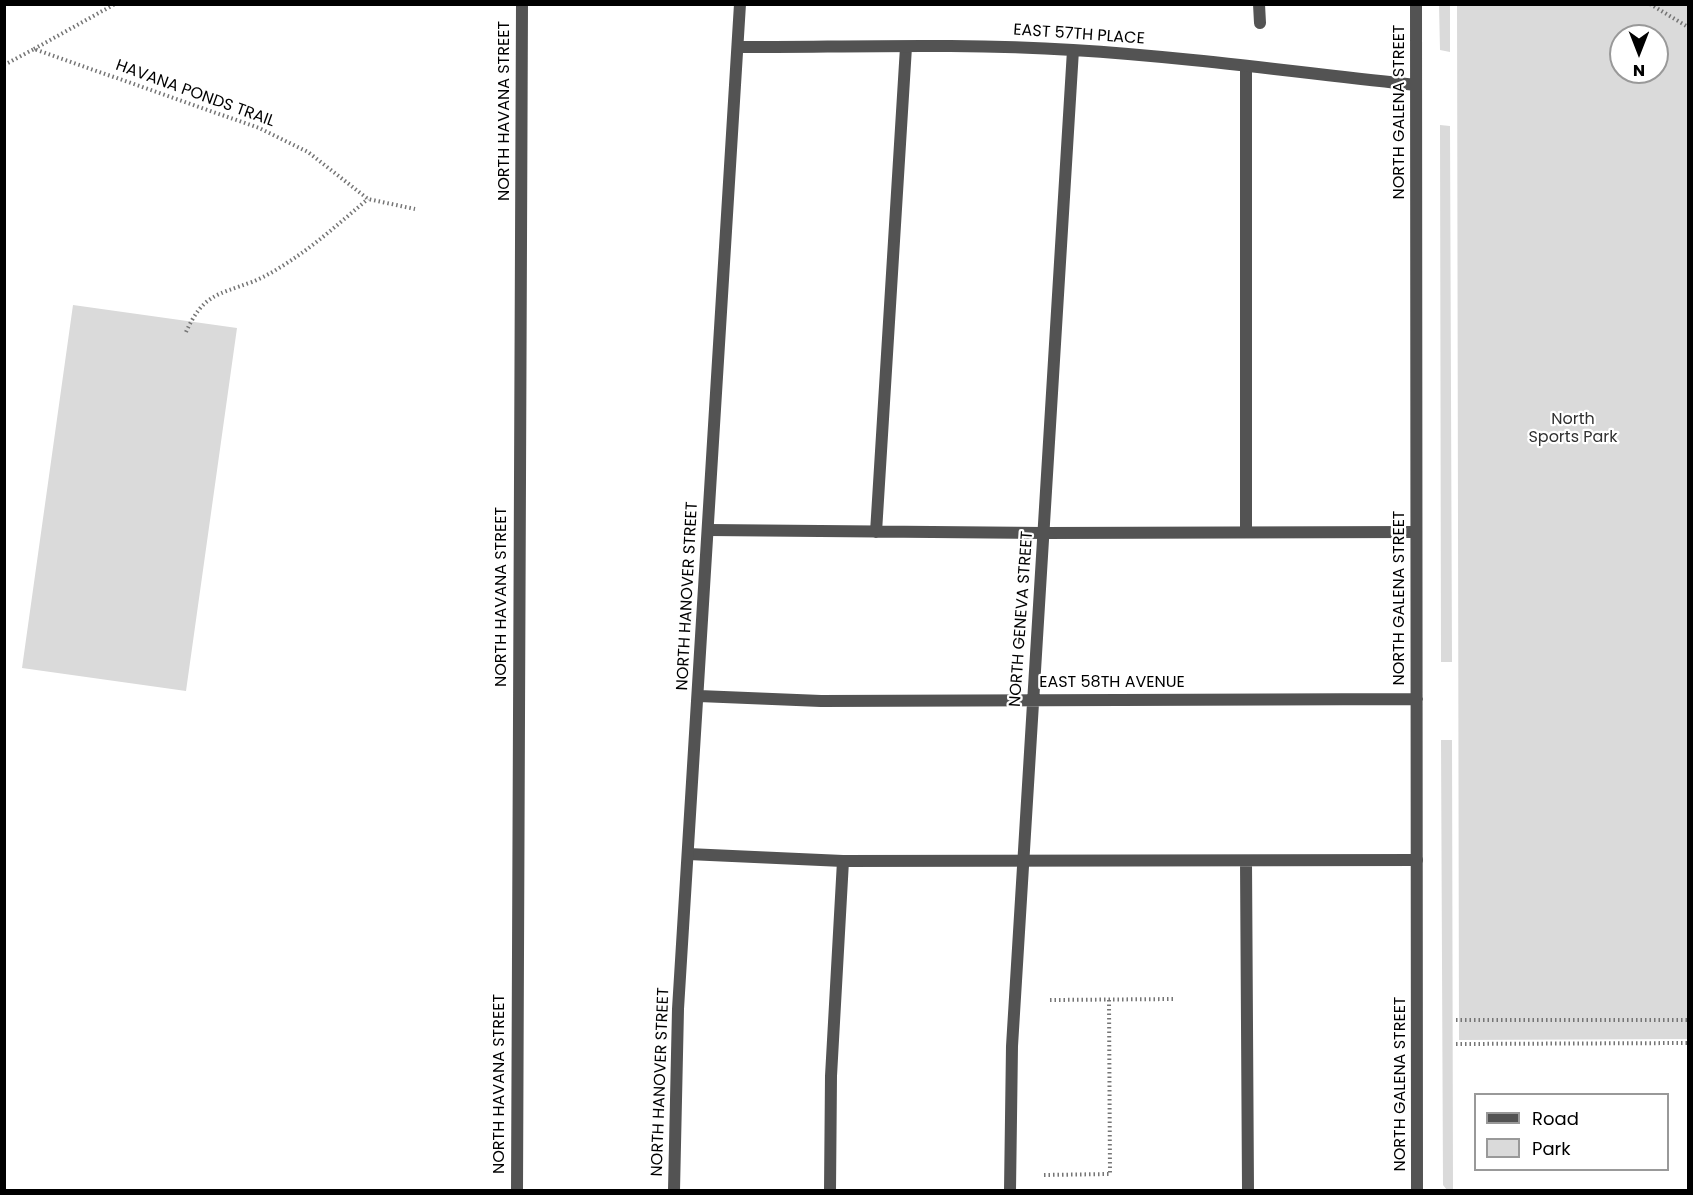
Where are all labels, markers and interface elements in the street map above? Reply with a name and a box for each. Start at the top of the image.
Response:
street label: NORTH HAVANA STREET [495,21,515,201]
street label: EAST 57TH PLACE [1013,21,1145,49]
street label: NORTH GALENA STREET [1390,24,1410,200]
north arrow [1609,24,1669,84]
street label: HAVANA PONDS TRAIL [113,56,277,132]
text: N [1633,59,1645,82]
park label: North Sports Park [1528,410,1618,448]
street label: NORTH HANOVER STREET [673,501,703,691]
street label: NORTH HAVANA STREET [492,507,512,687]
street label: NORTH GALENA STREET [1390,510,1410,686]
street label: NORTH GENEVA STREET [1006,530,1038,708]
street label: EAST 58TH AVENUE [1039,673,1185,693]
street label: NORTH HANOVER STREET [648,987,674,1177]
street label: NORTH HAVANA STREET [490,994,510,1174]
street label: NORTH GALENA STREET [1391,996,1411,1172]
legend [1474,1093,1669,1171]
text: Road [1532,1106,1579,1131]
text: Park [1532,1136,1571,1161]

